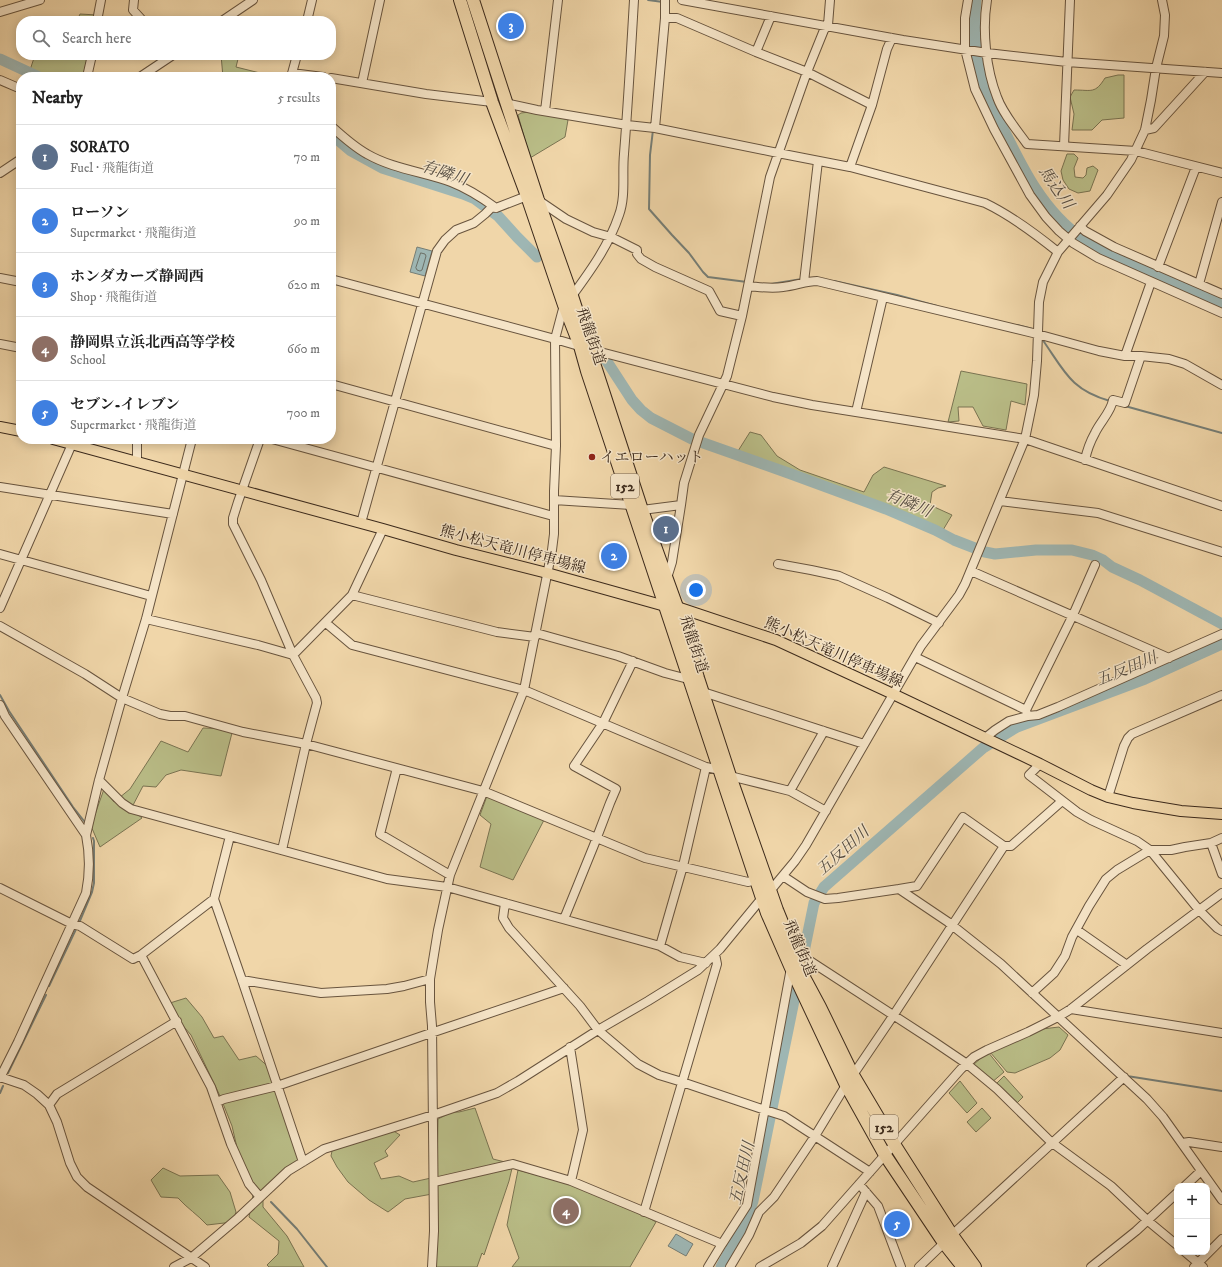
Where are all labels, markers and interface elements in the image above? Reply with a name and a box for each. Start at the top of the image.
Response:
pin: 3 [498,11,524,41]
search box [16,16,336,60]
icon: search [30,27,52,49]
text: Search here [62,29,131,48]
text: Nearby [32,87,82,109]
text: 5 results [278,90,320,106]
text: SORATO [70,138,129,157]
text: 1 [43,149,47,165]
text: 70 m [294,149,320,165]
water label: 有隣川 [419,156,473,190]
text: Fuel · 飛龍街道 [70,160,154,176]
water label: 馬込川 [1034,162,1079,215]
text: ローソン [70,203,129,222]
text: 2 [42,213,48,229]
text: 90 m [294,213,320,229]
text: Supermarket · 飛龍街道 [70,225,196,241]
text: ホンダカーズ静岡西 [70,267,204,286]
text: 3 [43,277,47,293]
text: 620 m [287,277,320,293]
text: Shop · 飛龍街道 [70,289,157,305]
street label: 飛龍街道 [572,305,609,368]
text: 静岡県立浜北西高等学校 [70,333,235,352]
text: 4 [41,341,49,357]
text: 660 m [287,341,320,357]
text: School [70,352,106,368]
text: セブン-イレブン [70,395,180,414]
text: 5 [42,405,48,421]
text: 700 m [287,405,320,421]
text: Supermarket · 飛龍街道 [70,417,196,433]
place label: イエローハット [600,448,704,467]
marker: イエローハット [587,452,597,462]
road number: 152 [611,474,639,498]
water label: 有隣川 [883,484,936,522]
pin: 1 [653,514,679,544]
street label: 熊小松天竜川停車場線 [438,521,588,578]
pin: 2 [601,541,627,571]
your location [686,580,706,600]
street label: 飛龍街道 [675,613,712,676]
street label: 熊小松天竜川停車場線 [761,613,906,692]
water label: 五反田川 [1093,647,1162,690]
water label: 五反田川 [812,821,875,880]
street label: 飛龍街道 [779,917,820,980]
road number: 152 [870,1115,898,1139]
water label: 五反田川 [725,1138,759,1207]
map controls [1174,1183,1210,1255]
button: + [1174,1183,1210,1219]
pin: 4 [553,1196,579,1226]
pin: 5 [884,1209,910,1239]
button: − [1174,1219,1210,1255]

